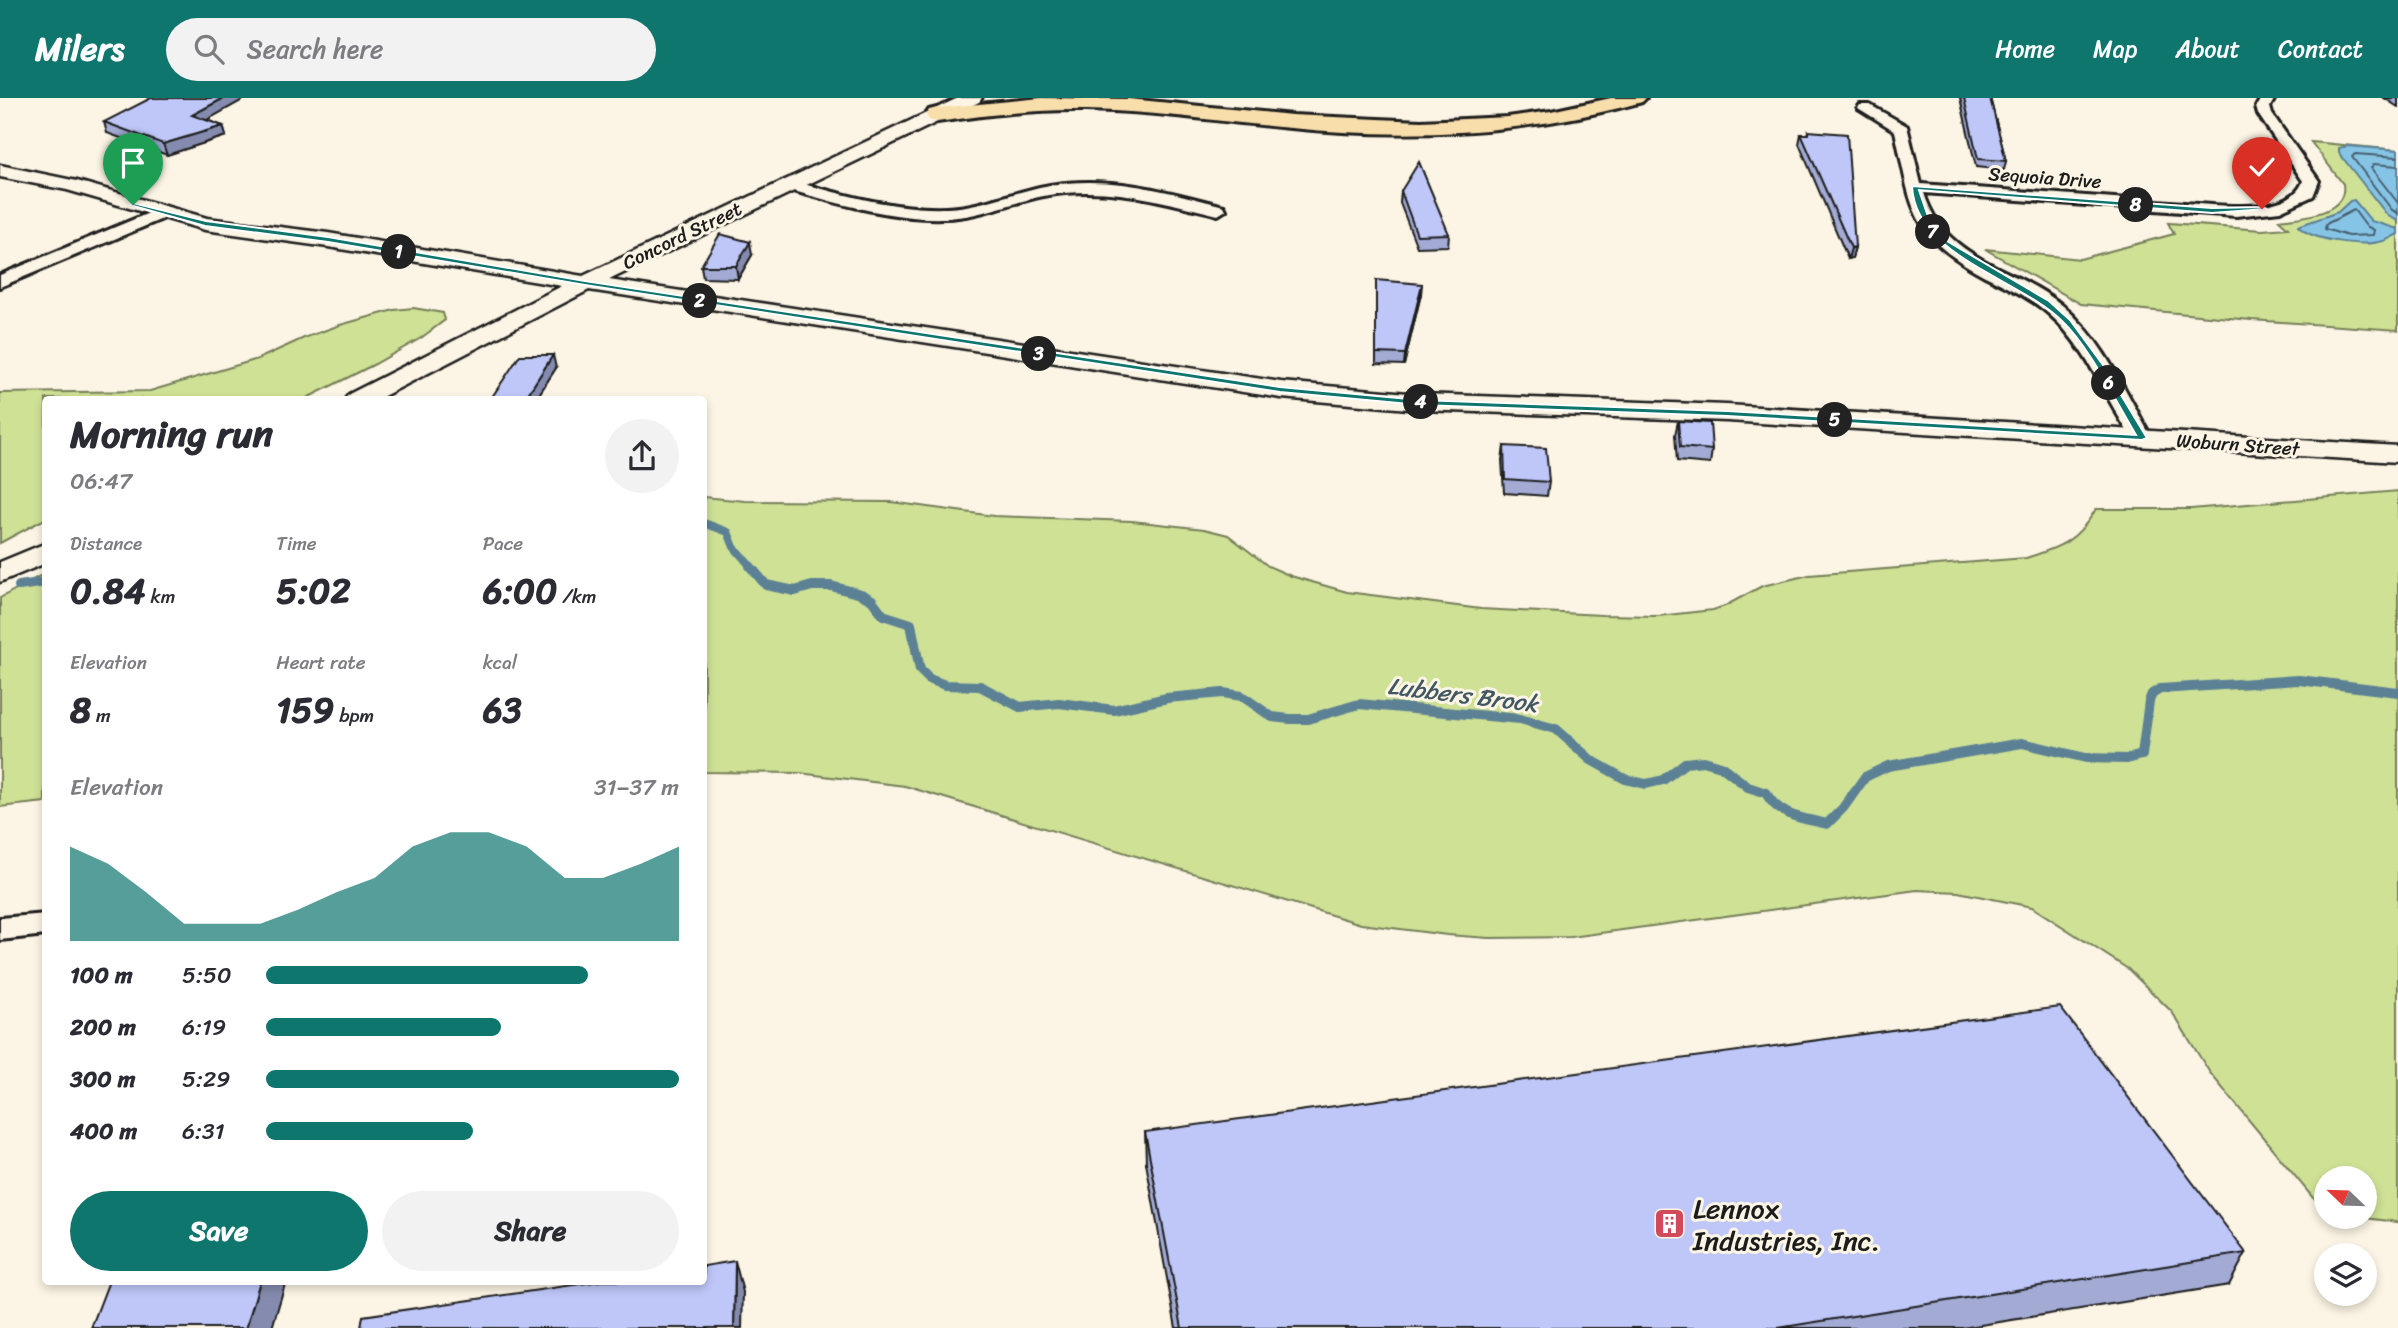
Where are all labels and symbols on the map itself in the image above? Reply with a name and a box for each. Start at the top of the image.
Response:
pin [103,133,163,205]
pin [2232,137,2292,209]
street label: Sequoia Drive [1987,157,2103,198]
pin: 8 [2118,188,2154,222]
street label: Concord Street [617,192,748,279]
pin: 7 [1916,214,1951,250]
pin: 1 [382,234,416,270]
pin: 2 [682,284,718,318]
pin: 3 [1021,336,1056,372]
pin: 6 [2092,366,2126,400]
pin: 4 [1404,384,1438,420]
pin: 5 [1818,402,1853,438]
street label: Woburn Street [2175,424,2302,465]
water label: Lubbers Brook [1385,665,1542,725]
north arrow [2314,1166,2376,1228]
place label: Lennox Industries, Inc. [1692,1184,1880,1265]
building icon: Lennox Industries, Inc. [1653,1207,1687,1241]

